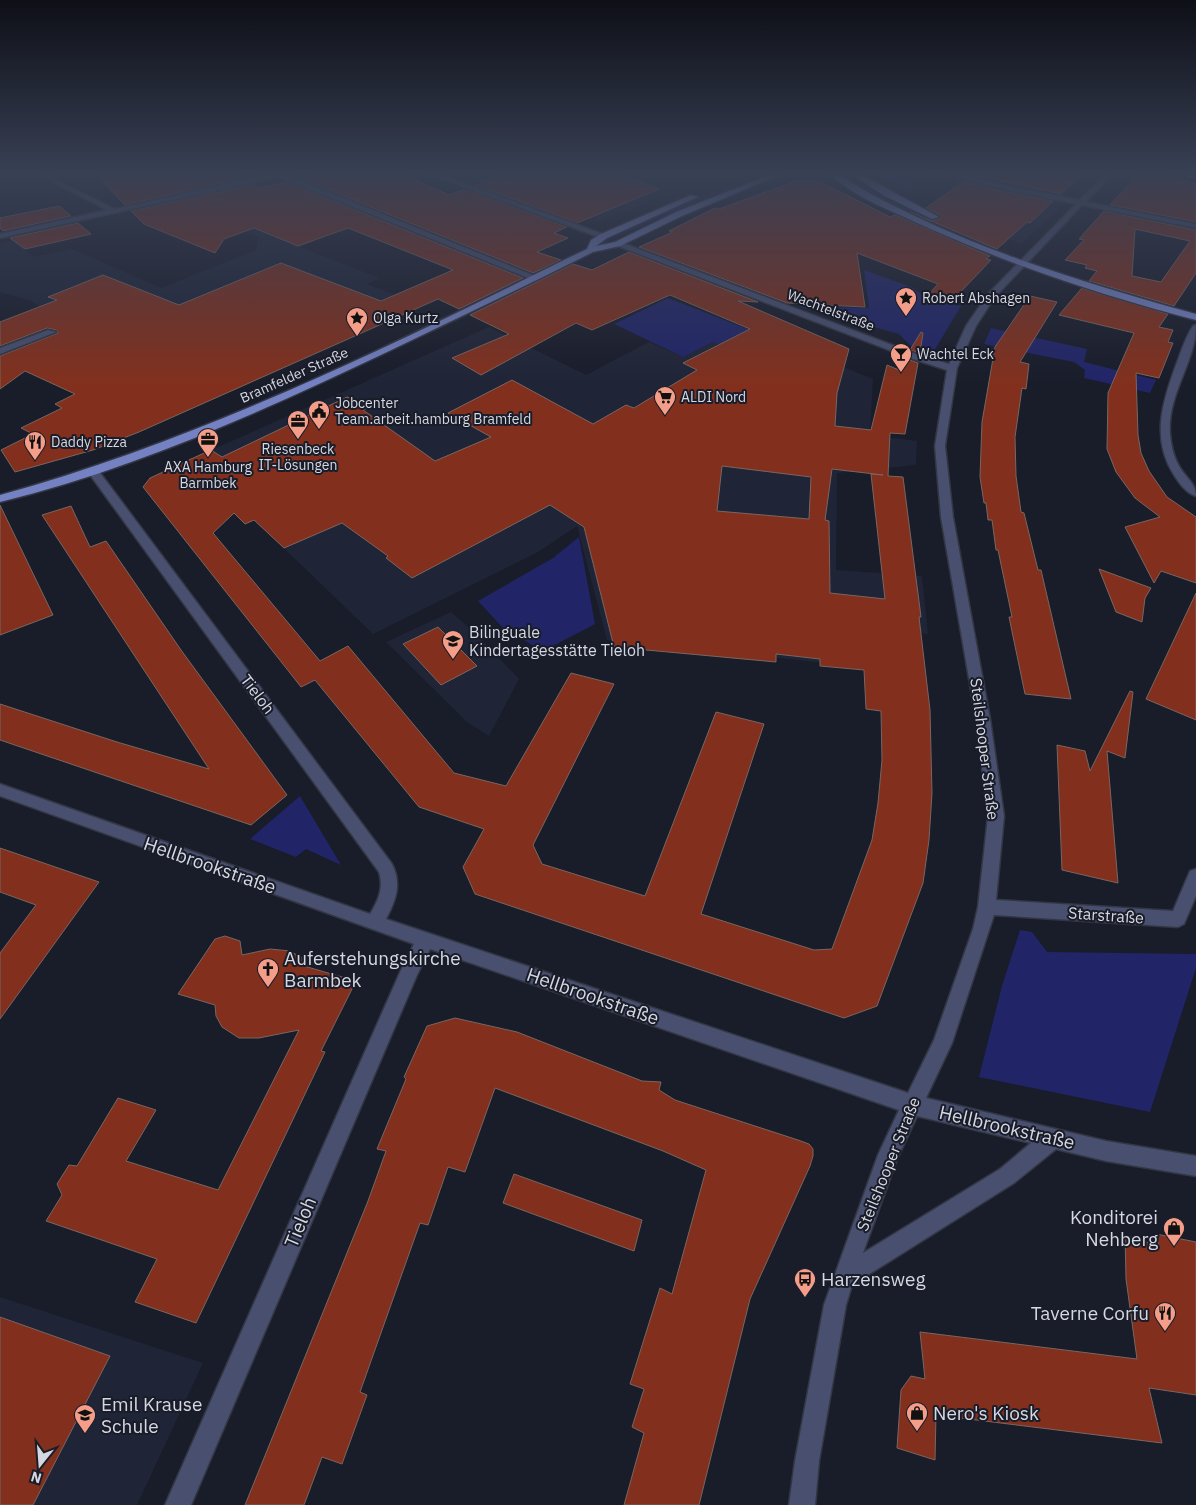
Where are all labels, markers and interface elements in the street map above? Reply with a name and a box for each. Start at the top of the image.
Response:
street label: Wachtelstraße [785,285,877,335]
place icon: Robert Abshagen [894,286,918,317]
place label: Robert Abshagen [922,289,1030,307]
place icon: Olga Kurtz [345,306,369,337]
place label: Olga Kurtz [373,309,439,327]
bar icon: Wachtel Eck [889,342,913,373]
street label: Bramfelder Straße [237,343,351,407]
place label: Wachtel Eck [917,345,995,363]
supermarket icon: ALDI Nord [653,385,677,416]
place label: ALDI Nord [681,388,746,406]
place label: Jobcenter Team.arbeit.hamburg Bramfeld [335,394,531,428]
public building icon: Jobcenter Team.arbeit.hamburg Bramfeld [307,399,331,430]
office icon: Riesenbeck IT-Lösungen [286,409,310,440]
office icon: AXA Hamburg Barmbek [196,427,220,458]
restaurant icon: Daddy Pizza [23,430,47,461]
place label: Daddy Pizza [51,433,127,451]
place label: Riesenbeck IT-Lösungen [259,440,337,474]
place label: AXA Hamburg Barmbek [164,458,253,492]
place label: Bilinguale Kindertagesstätte Tieloh [469,622,645,660]
school or university icon: Bilinguale Kindertagesstätte Tieloh [441,629,465,660]
street label: Tieloh [237,670,279,718]
street label: Steilshooper Straße [966,677,1004,821]
street label: Hellbrookstraße [141,831,279,899]
street label: Starstraße [1067,902,1145,928]
place label: Auferstehungskirche Barmbek [284,946,461,992]
church icon: Auferstehungskirche Barmbek [256,957,280,988]
street label: Hellbrookstraße [524,962,662,1030]
street label: Steilshooper Straße [852,1094,924,1234]
street label: Hellbrookstraße [937,1100,1077,1154]
street label: Tieloh [279,1193,321,1251]
place label: Konditorei Nehberg [1070,1205,1158,1251]
shop icon: Konditorei Nehberg [1162,1216,1186,1247]
bus stop icon: Harzensweg [793,1267,817,1298]
place label: Harzensweg [821,1267,925,1291]
place label: Taverne Corfu [1031,1301,1149,1325]
restaurant icon: Taverne Corfu [1153,1301,1177,1332]
place label: Emil Krause Schule [101,1392,202,1438]
shop icon: Nero's Kiosk [905,1401,929,1432]
place label: Nero's Kiosk [933,1401,1039,1425]
school or university icon: Emil Krause Schule [73,1403,97,1434]
north arrow [15,1440,65,1490]
text: N [29,1467,44,1488]

